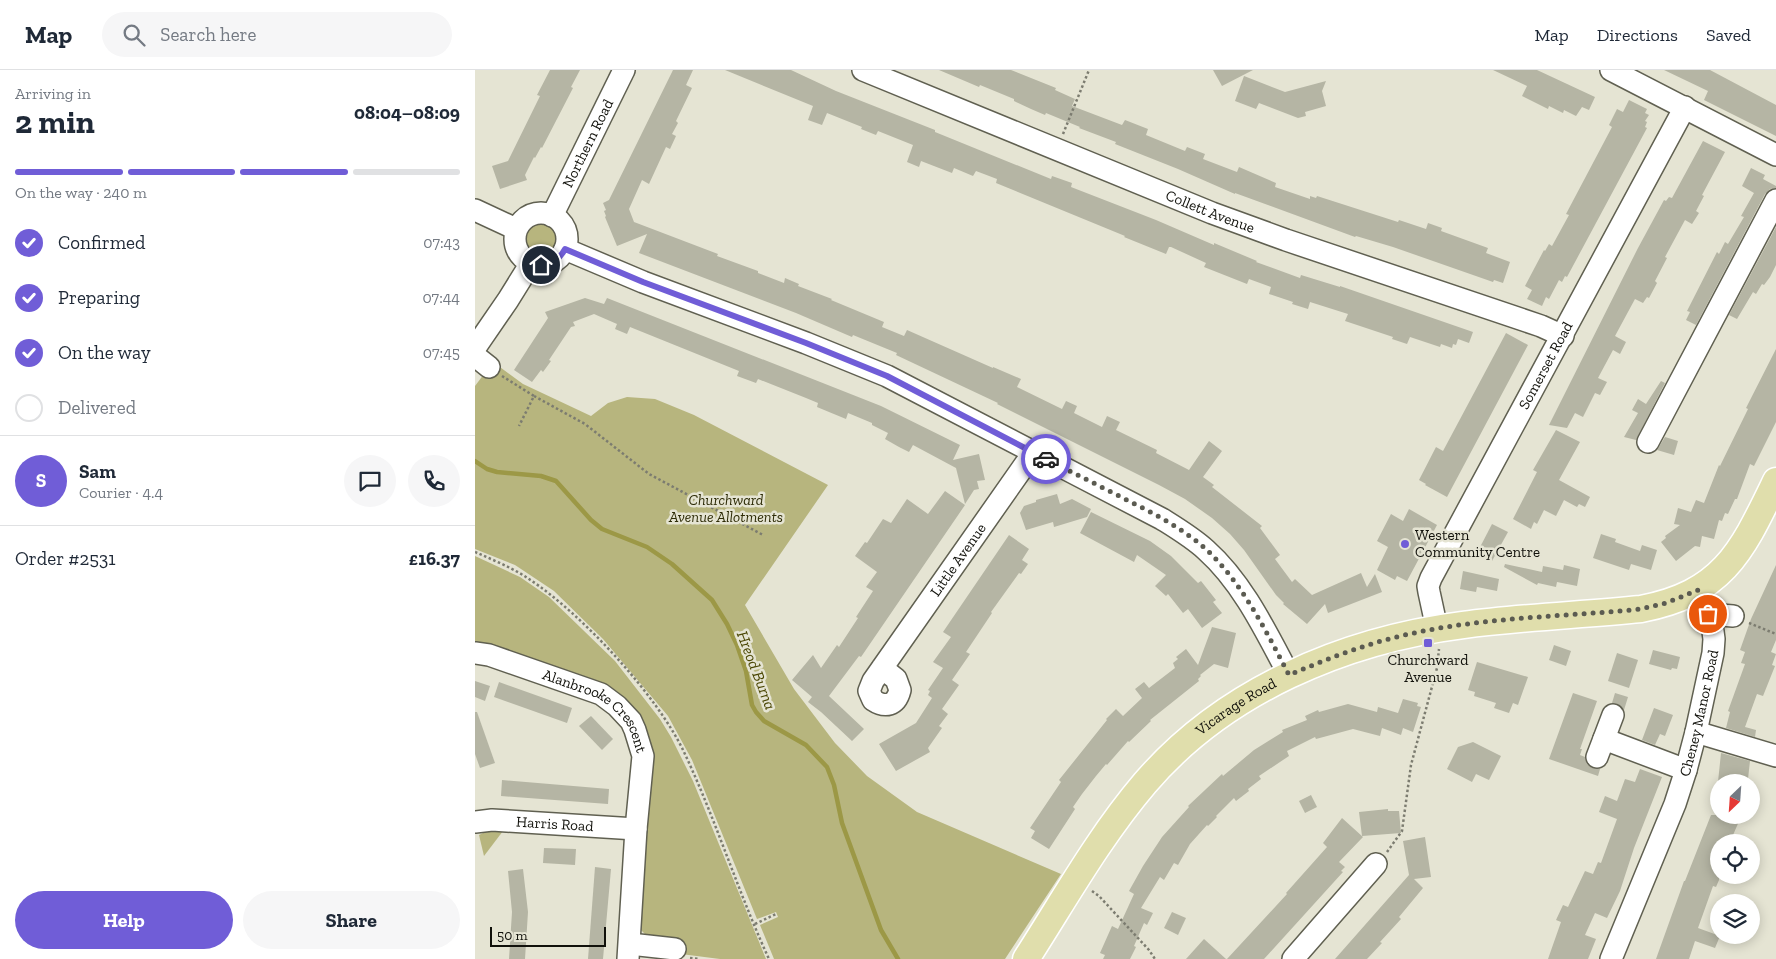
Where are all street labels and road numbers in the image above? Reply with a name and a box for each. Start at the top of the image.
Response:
street label: Northern Road [558,95,618,191]
street label: Collett Avenue [1163,186,1257,237]
street label: Somerset Road [1515,318,1577,412]
street label: Little Avenue [926,520,990,600]
street label: Cheney Manor Road [1676,647,1723,779]
street label: Alanbrooke Crescent [540,665,651,755]
street label: Vicarage Road [1191,674,1280,740]
street label: Harris Road [516,813,595,835]

